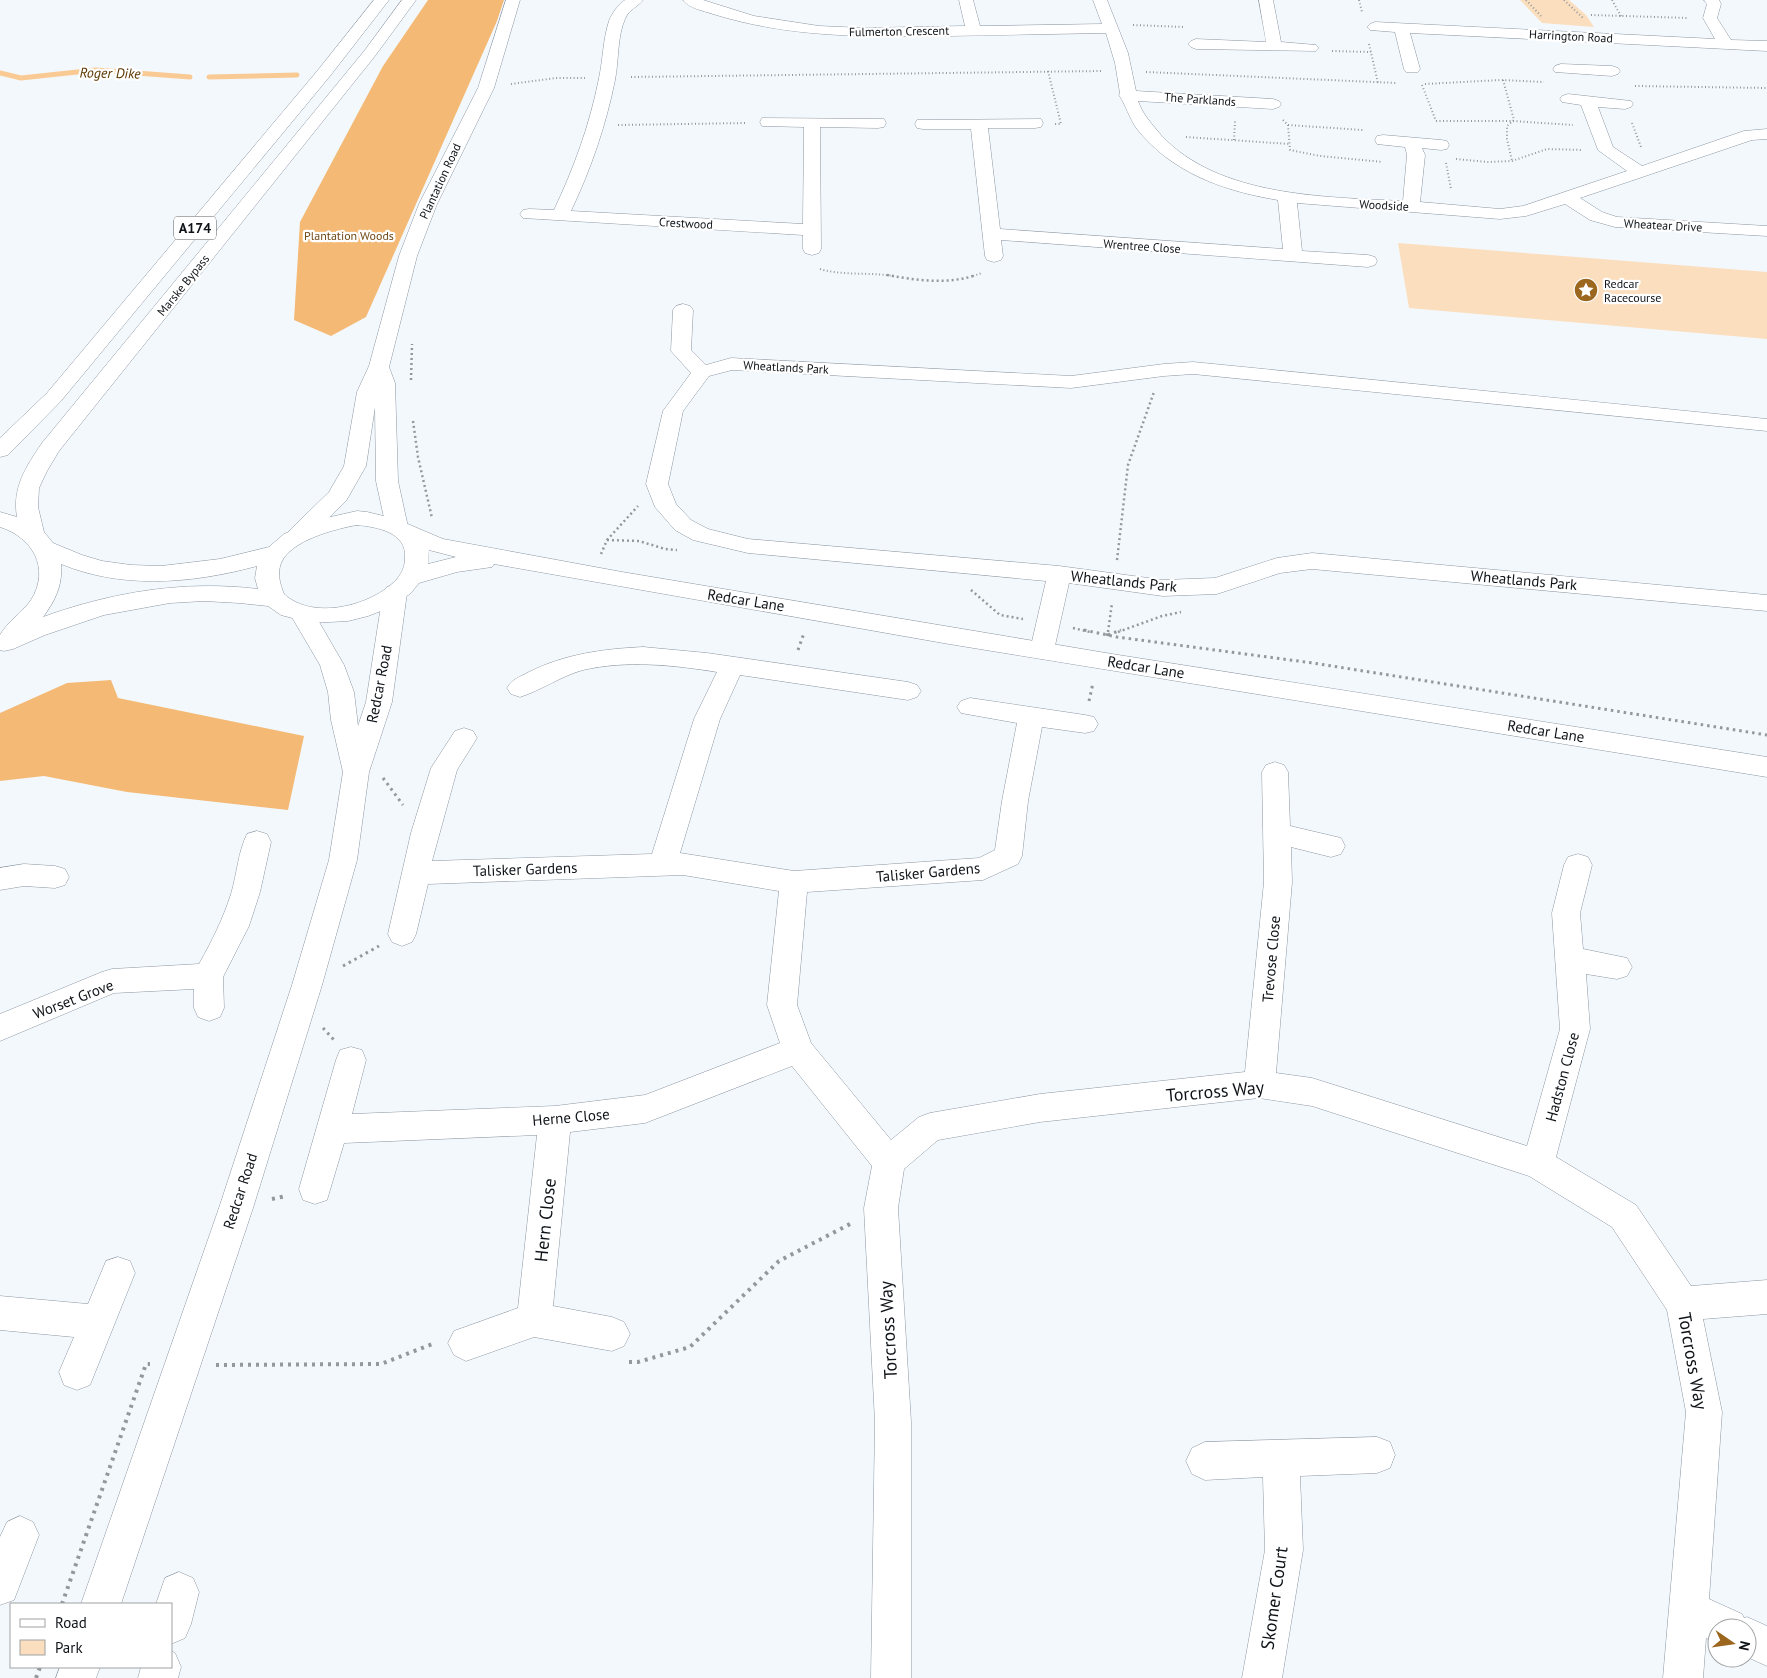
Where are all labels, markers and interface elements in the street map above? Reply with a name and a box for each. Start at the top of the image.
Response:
street label: Fulmerton Crescent [849,23,949,39]
street label: Harrington Road [1529,26,1613,46]
water label: Roger Dike [79,63,141,83]
street label: The Parklands [1164,89,1236,109]
street label: Plantation Road [416,141,464,221]
street label: Woodside [1359,196,1409,214]
street label: Crestwood [659,214,713,232]
street label: Wheatear Drive [1623,215,1703,235]
road number: A174 [174,217,216,240]
park label: Plantation Woods [304,228,394,243]
street label: Wrentree Close [1103,236,1181,256]
street label: Marske Bypass [154,251,212,319]
place label: Redcar Racecourse [1604,276,1661,305]
place icon: Redcar Racecourse [1573,277,1599,303]
street label: Wheatlands Park [743,357,829,377]
street label: Wheatlands Park [1070,566,1179,596]
street label: Wheatlands Park [1470,566,1579,594]
street label: Redcar Lane [706,585,786,615]
street label: Redcar Road [362,643,396,725]
street label: Redcar Lane [1106,652,1186,682]
street label: Redcar Lane [1506,716,1586,746]
street label: Talisker Gardens [472,858,578,880]
street label: Talisker Gardens [875,858,981,886]
street label: Trevose Close [1258,915,1284,1003]
street label: Worset Grove [30,975,116,1023]
street label: Hadston Close [1541,1030,1583,1124]
street label: Torcross Way [1165,1075,1266,1107]
street label: Herne Close [532,1104,610,1130]
street label: Redcar Road [219,1151,261,1231]
street label: Hern Close [529,1177,561,1263]
street label: Torcross Way [874,1280,902,1380]
street label: Torcross Way [1673,1311,1713,1412]
street label: Skomer Court [1255,1545,1293,1651]
legend [10,1603,172,1668]
text: Road [55,1613,87,1632]
north arrow [1707,1618,1757,1668]
text: Park [55,1638,83,1657]
text: N [1735,1639,1754,1652]

